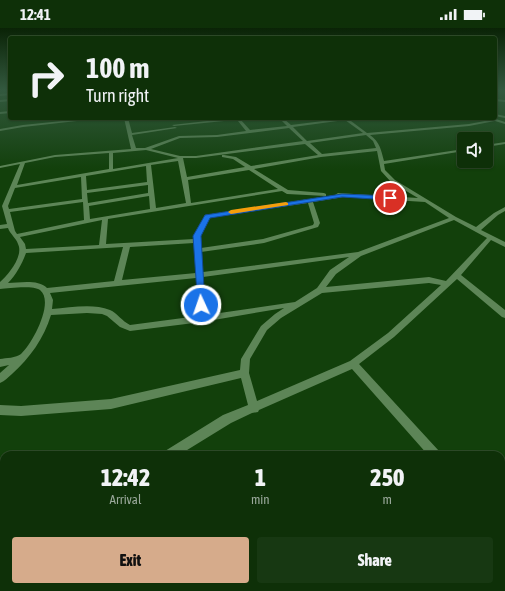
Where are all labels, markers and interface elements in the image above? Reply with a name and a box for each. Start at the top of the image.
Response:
text: 12:41 [20,6,51,23]
icon: right [20,52,72,104]
text: 100 m [86,52,149,84]
text: Turn right [86,85,149,106]
map controls [457,132,493,168]
button: sound [457,132,493,168]
pin [373,181,407,215]
icon: arrive [379,187,401,209]
position arrow [180,284,222,326]
text: 12:42 [101,464,150,491]
text: 1 [255,464,266,491]
text: 250 [370,464,404,491]
text: Arrival [110,492,141,507]
text: min [251,492,270,507]
text: m [383,492,392,507]
button: Exit [12,537,249,583]
button: Share [257,537,493,583]

